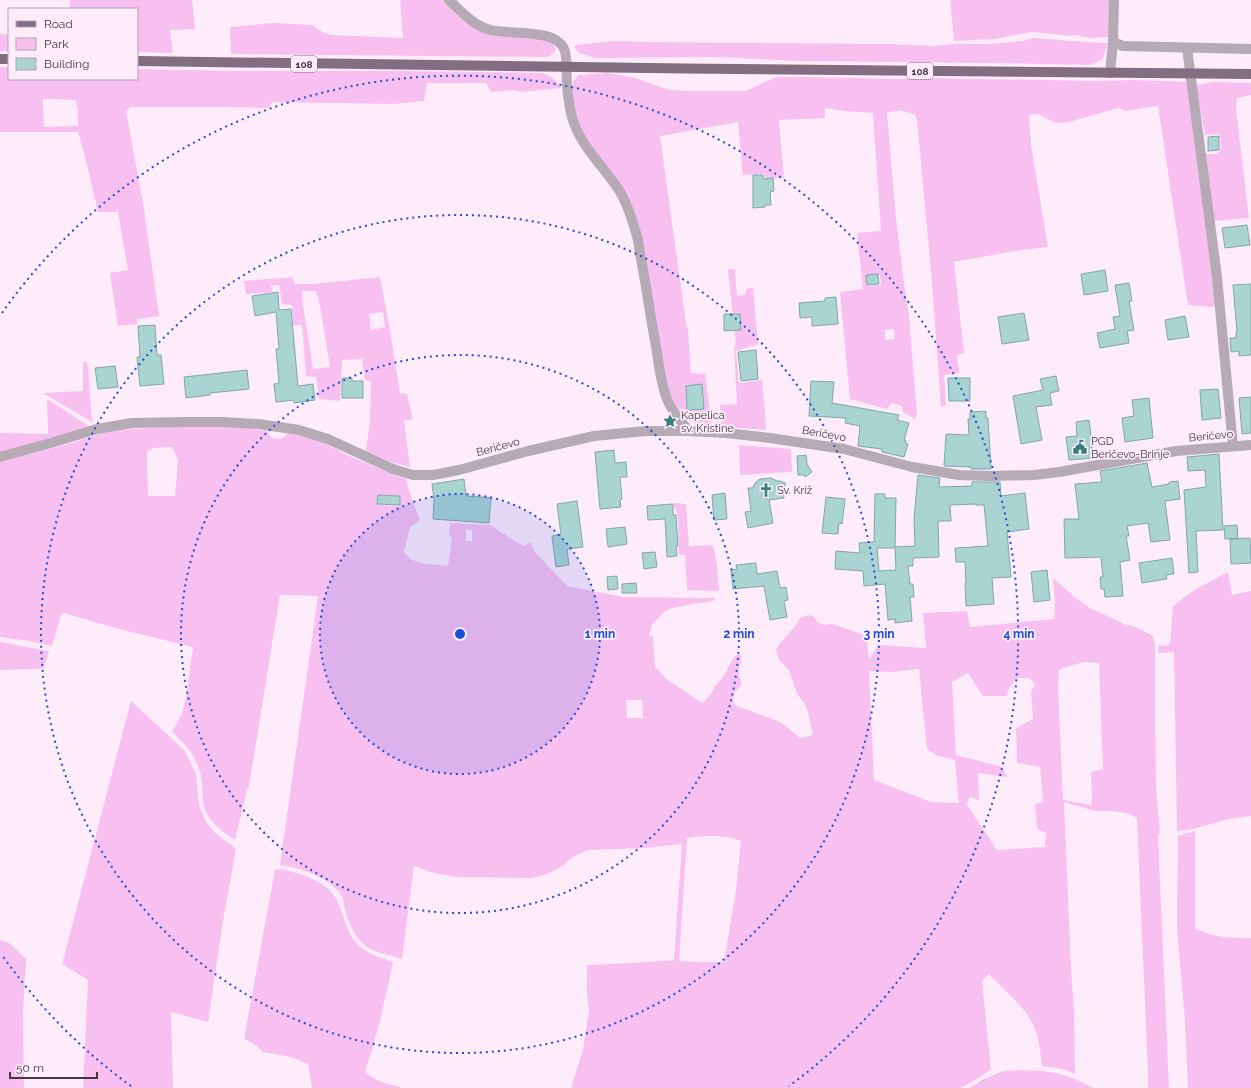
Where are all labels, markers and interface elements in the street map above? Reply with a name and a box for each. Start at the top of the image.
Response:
legend [8,8,138,80]
text: Road [44,17,73,31]
text: Park [44,37,69,51]
road number: 108 [291,56,317,72]
text: Building [44,57,90,71]
road number: 108 [907,63,933,79]
place label: Kapelica sv. Kristine [681,409,734,435]
place icon: Kapelica sv. Kristine [662,413,678,429]
street label: Beričevo [801,424,848,444]
street label: Beričevo [1188,428,1234,444]
street label: Beričevo [475,435,522,459]
place label: PGD Beričevo-Brinje [1091,435,1170,461]
public building icon: PGD Beričevo-Brinje [1072,439,1088,455]
church icon: Sv. Križ [758,482,774,498]
place label: Sv. Križ [777,484,813,497]
centre of rings [453,627,467,641]
text: 1 min [585,627,615,641]
text: 2 min [723,627,755,641]
text: 3 min [863,627,895,641]
text: 4 min [1003,627,1035,641]
scale bar [10,1054,97,1080]
text: 50 m [16,1061,44,1075]

